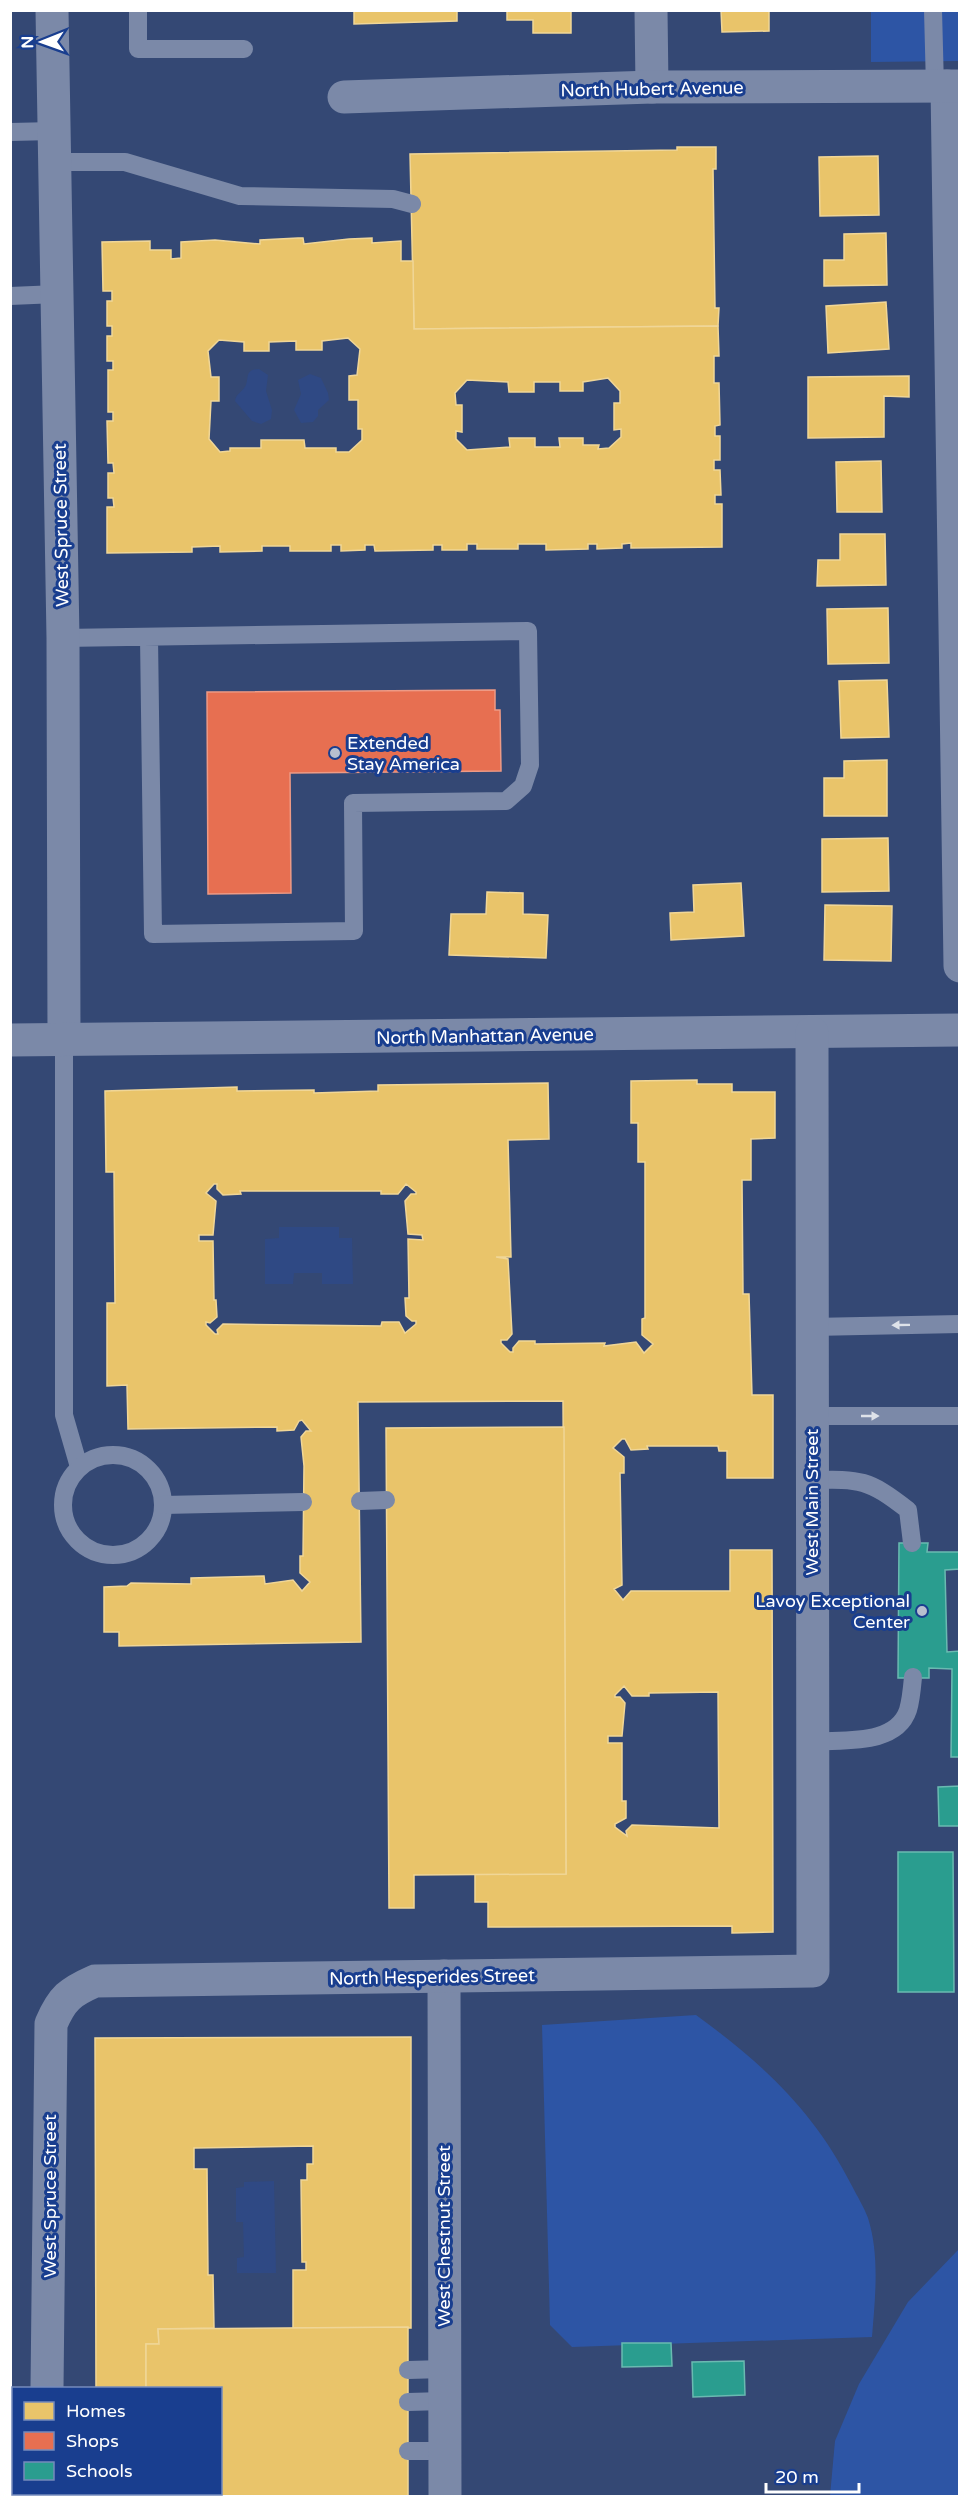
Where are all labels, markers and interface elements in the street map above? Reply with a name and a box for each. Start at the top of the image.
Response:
north arrow [12,12,72,72]
text: N [18,36,38,49]
street label: North Hubert Avenue [560,76,744,102]
street label: West Spruce Street [49,443,73,607]
place label: Extended Stay America [347,732,460,775]
marker: Extended Stay America [328,746,342,760]
street label: North Manhattan Avenue [376,1023,594,1049]
one-way arrow [892,1320,911,1330]
one-way arrow [861,1411,880,1421]
street label: West Main Street [801,1428,823,1575]
place label: Lavoy Exceptional Center [755,1590,910,1633]
marker: Lavoy Exceptional Center [915,1604,929,1618]
street label: North Hesperides Street [329,1964,535,1990]
street label: West Spruce Street [39,2114,61,2278]
street label: West Chestnut Street [433,2145,455,2327]
legend [12,2387,222,2495]
text: Homes [66,2400,126,2422]
text: Shops [66,2430,119,2452]
scale bar [766,2456,859,2494]
text: Schools [66,2460,133,2482]
text: 20 m [775,2466,819,2488]

